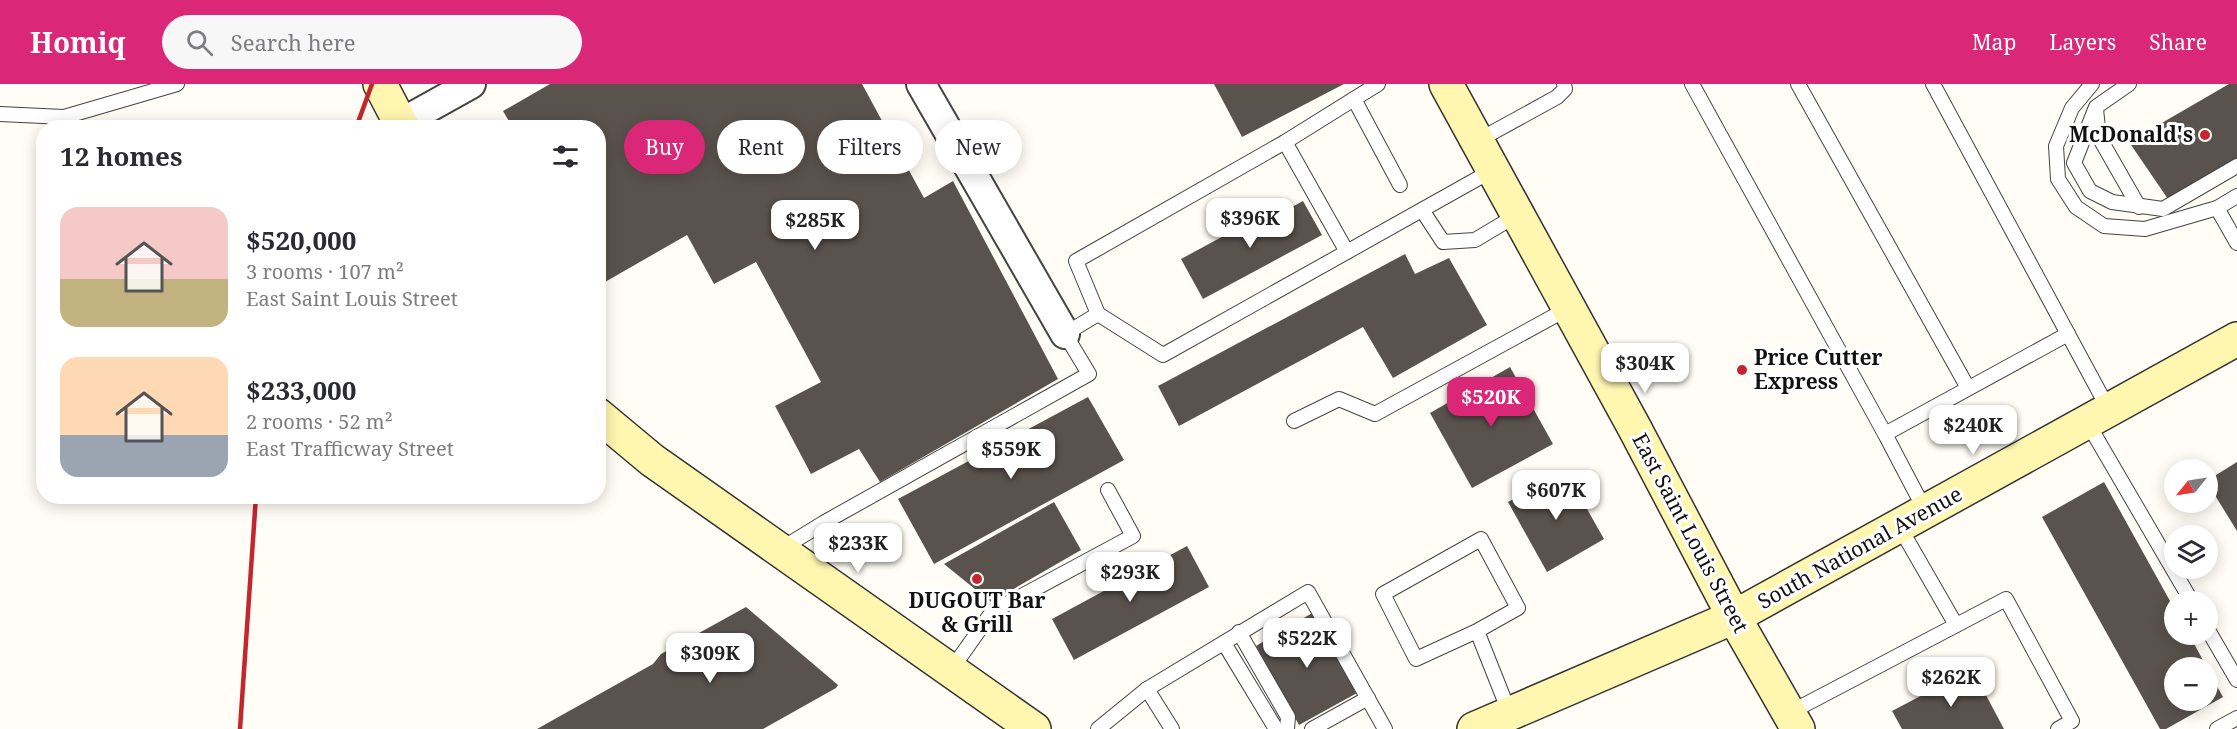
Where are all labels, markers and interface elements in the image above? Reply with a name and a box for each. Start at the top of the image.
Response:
search box [162,15,582,69]
text: Homiq [30,23,126,61]
icon: search [183,26,216,59]
text: Search here [231,27,356,57]
text: Map [1972,28,2016,56]
text: Layers [2049,28,2116,56]
text: Share [2149,28,2207,56]
chip: Buy [624,120,705,174]
chip: Rent [717,120,805,174]
chip: Filters [817,120,923,174]
chip: New [935,120,1022,174]
place label: McDonald's [2069,120,2193,148]
marker: McDonald's [2198,128,2212,142]
text: 12 homes [60,138,182,174]
icon: filters [549,140,582,173]
pin: $396K [1208,198,1292,249]
pin: $285K [773,200,857,251]
text: $396K [1220,204,1280,231]
text: $285K [785,206,845,233]
text: $520,000 [246,222,356,258]
icon: home [108,231,180,303]
text: 3 rooms · 107 m² [246,258,404,285]
text: East Saint Louis Street [246,285,458,312]
pin: $304K [1603,343,1687,394]
place label: Price Cutter Express [1754,343,1882,395]
text: $304K [1615,349,1675,376]
marker: Price Cutter Express [1735,363,1749,377]
text: $233,000 [246,372,356,408]
pin: $520K [1449,377,1533,428]
icon: home [108,381,180,453]
text: $520K [1461,383,1521,410]
pin: $240K [1931,405,2015,456]
text: 2 rooms · 52 m² [246,408,393,435]
text: $240K [1943,411,2003,438]
street label: East Saint Louis Street [1626,428,1755,637]
pin: $559K [969,429,1053,480]
text: East Trafficway Street [246,435,454,462]
text: $559K [981,435,1041,462]
north arrow [2164,459,2218,513]
map controls [2164,459,2218,711]
pin: $607K [1514,470,1598,521]
text: $607K [1526,476,1586,503]
street label: South National Avenue [1752,479,1967,615]
pin: $233K [816,523,900,574]
button: layers [2164,525,2218,579]
text: $233K [828,529,888,556]
pin: $293K [1088,552,1172,603]
text: $293K [1100,558,1160,585]
marker: DUGOUT Bar & Grill [970,572,984,586]
place label: DUGOUT Bar & Grill [908,586,1046,638]
button: + [2164,591,2218,645]
pin: $522K [1265,618,1349,669]
text: $522K [1277,624,1337,651]
pin: $309K [668,633,752,684]
text: $309K [680,639,740,666]
pin: $262K [1909,657,1993,708]
button: − [2164,657,2218,711]
text: $262K [1921,663,1981,690]

